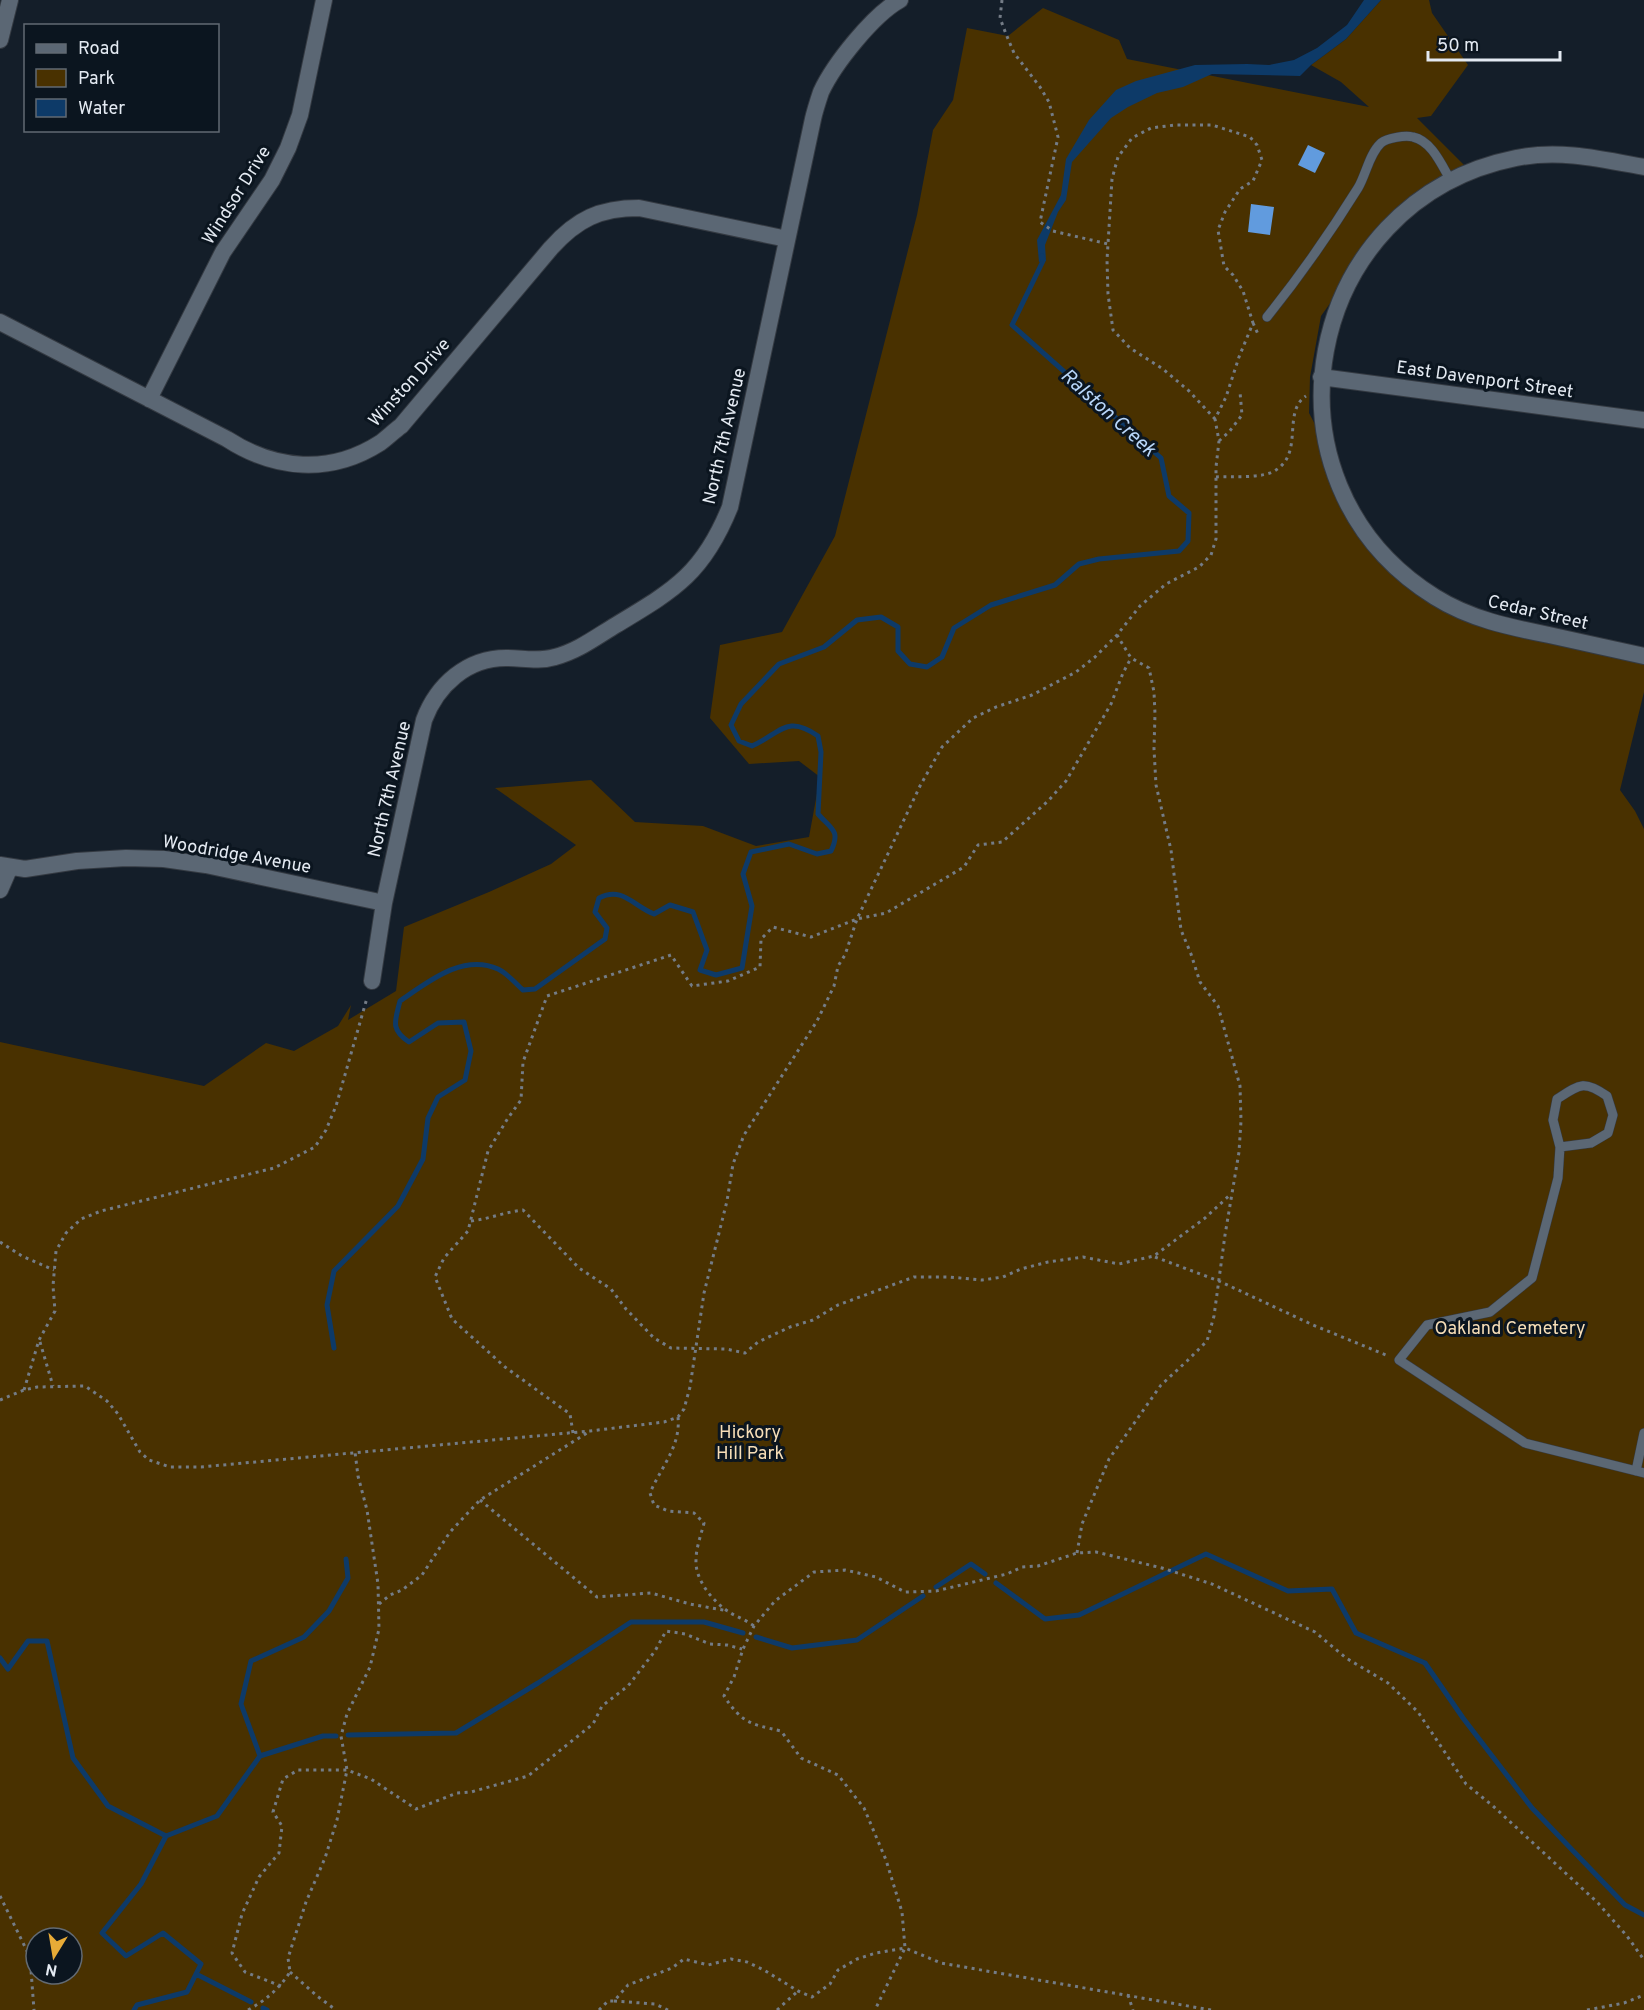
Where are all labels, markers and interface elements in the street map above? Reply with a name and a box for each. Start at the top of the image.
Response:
legend [24,24,219,132]
scale bar [1428,24,1560,62]
text: 50 m [1437,35,1479,58]
text: Road [78,38,120,61]
text: Park [78,68,115,91]
text: Water [78,98,125,121]
street label: Windsor Drive [198,142,277,250]
street label: Winston Drive [364,334,456,432]
street label: East Davenport Street [1395,357,1575,404]
water label: Ralston Creek [1054,364,1162,464]
street label: North 7th Avenue [699,366,752,507]
street label: Cedar Street [1485,591,1590,636]
street label: North 7th Avenue [364,719,417,860]
street label: Woodridge Avenue [161,831,313,880]
park label: Oakland Cemetery [1435,1318,1585,1341]
park label: Hickory Hill Park [716,1422,784,1466]
north arrow [24,1926,84,1986]
text: N [44,1958,59,1980]

